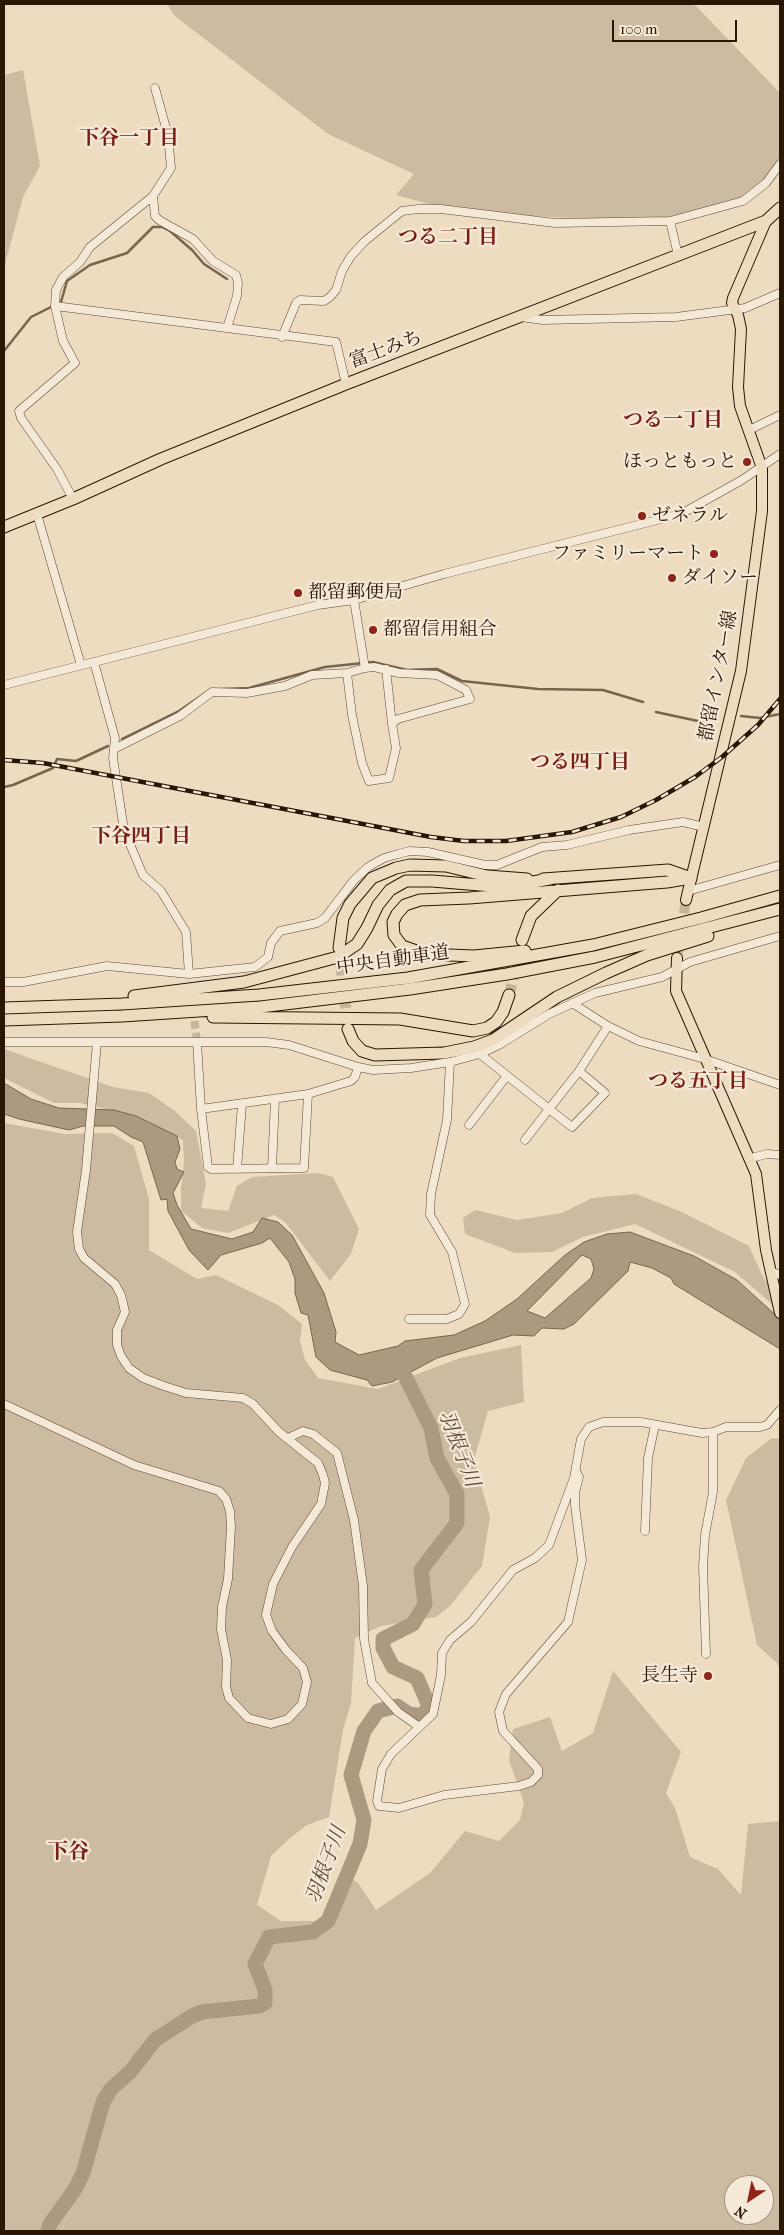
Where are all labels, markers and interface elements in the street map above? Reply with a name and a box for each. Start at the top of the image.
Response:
scale bar [614,10,739,42]
text: 100 m [620,20,658,38]
district label: 下谷一丁目 [79,127,179,151]
district label: つる二丁目 [398,226,498,250]
street label: 富士みち [346,326,426,374]
district label: つる一丁目 [623,409,723,433]
place label: ほっともっと [623,451,737,473]
marker: ほっともっと [741,456,753,468]
place label: ゼネラル [652,505,728,527]
marker: ゼネラル [636,510,648,522]
place label: ファミリーマート [552,543,704,565]
marker: ファミリーマート [708,548,720,560]
place label: ダイソー [682,567,758,589]
marker: ダイソー [666,572,678,584]
place label: 都留郵便局 [308,582,403,604]
marker: 都留郵便局 [292,587,304,599]
street label: 都留インター線 [695,609,743,743]
place label: 都留信用組合 [383,619,497,641]
marker: 都留信用組合 [367,624,379,636]
district label: つる四丁目 [530,751,630,775]
district label: 下谷四丁目 [91,825,191,849]
street label: 中央自動車道 [335,942,451,980]
district label: つる五丁目 [648,1070,748,1094]
water label: 羽根子川 [432,1407,484,1491]
place label: 長生寺 [641,1665,698,1687]
marker: 長生寺 [702,1670,714,1682]
water label: 羽根子川 [302,1823,352,1907]
district label: 下谷 [47,1840,89,1866]
north arrow [724,2175,774,2225]
text: N [732,2202,750,2222]

